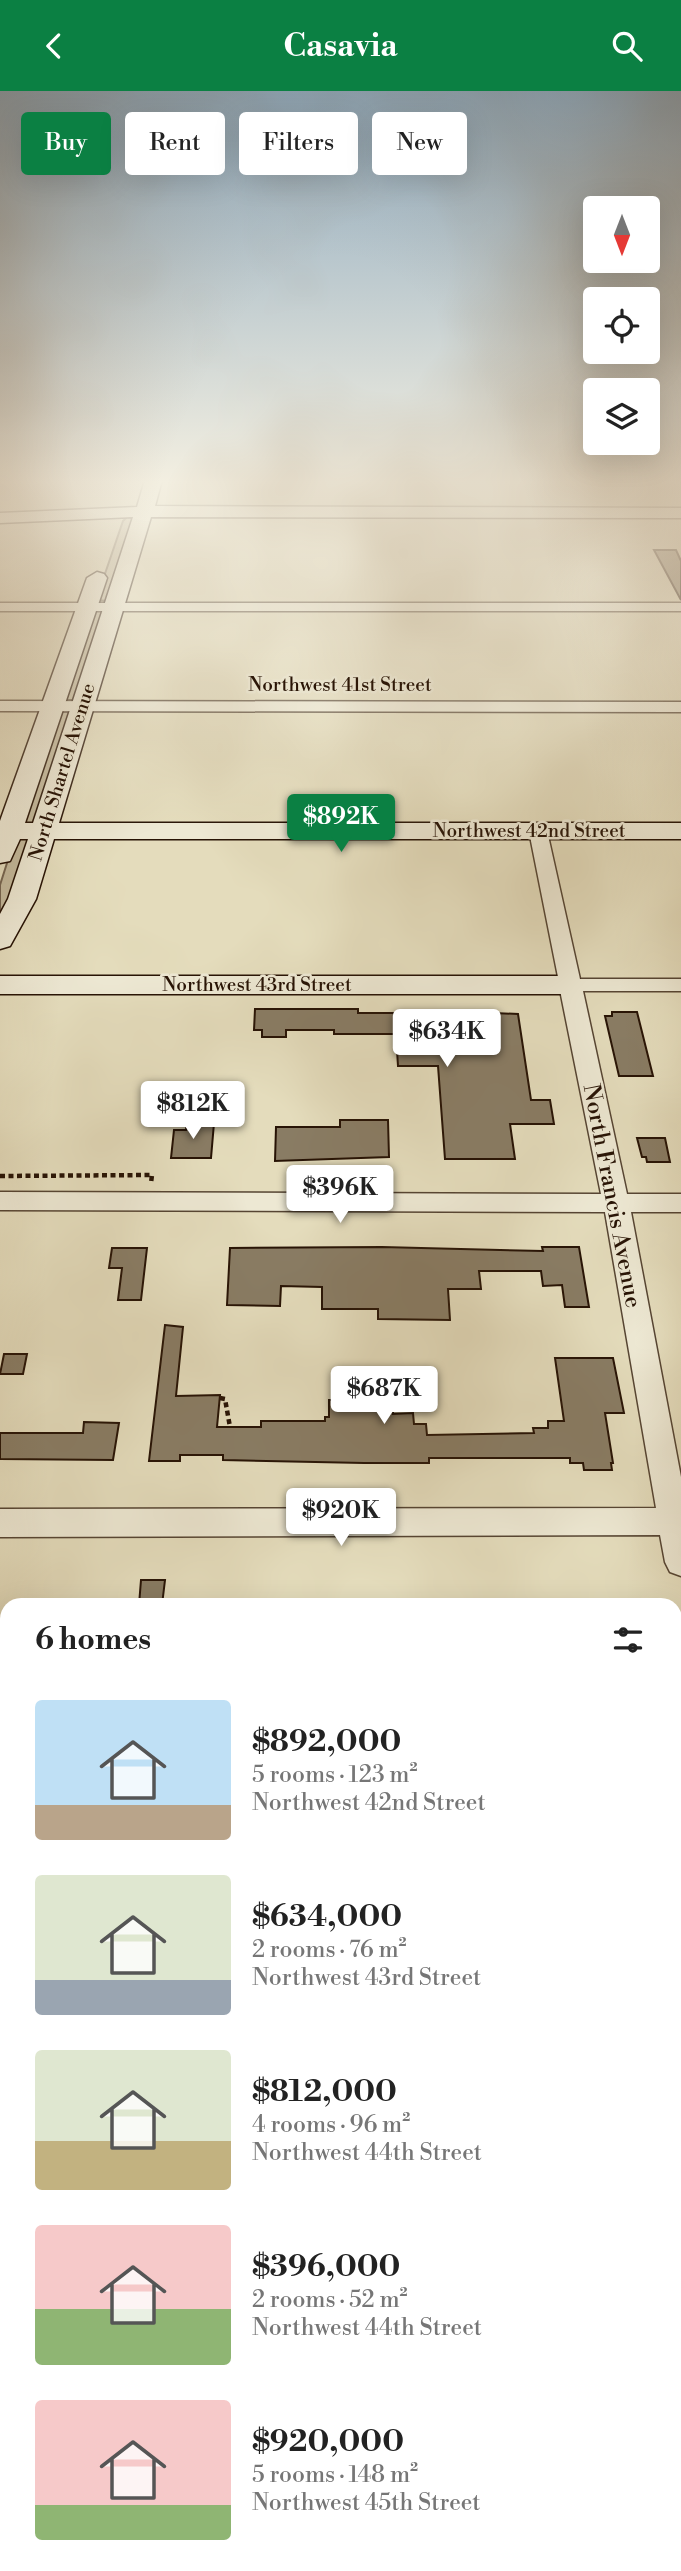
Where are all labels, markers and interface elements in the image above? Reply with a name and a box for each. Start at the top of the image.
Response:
text: Casavia [283,26,398,66]
icon: back [35,27,73,65]
icon: search [608,27,646,65]
chip: Buy [21,112,111,175]
chip: Rent [125,112,225,175]
chip: Filters [239,112,358,175]
chip: New [372,112,467,175]
north arrow [583,196,660,273]
map controls [583,196,660,455]
button: locate [583,287,660,364]
button: layers [583,378,660,455]
street label: Northwest 41st Street [248,673,432,697]
street label: North Shartel Avenue [24,680,100,864]
pin: $892K [292,795,390,854]
text: $892K [303,803,379,831]
street label: Northwest 42nd Street [433,819,626,843]
street label: Northwest 43rd Street [162,973,352,997]
pin: $634K [398,1009,496,1069]
text: $634K [409,1018,485,1046]
pin: $812K [144,1081,242,1141]
street label: North Francis Avenue [577,1082,647,1310]
text: $812K [157,1090,229,1118]
pin: $396K [291,1165,389,1225]
text: $396K [302,1174,378,1202]
pin: $687K [335,1367,433,1426]
text: $687K [347,1375,421,1403]
pin: $920K [292,1489,390,1548]
text: $920K [302,1497,380,1525]
text: 6 homes [35,1621,151,1659]
icon: filters [609,1621,647,1659]
text: $892,000 [252,1723,401,1761]
icon: home [91,1728,175,1812]
text: 5 rooms · 123 m² [252,1761,418,1789]
text: Northwest 42nd Street [252,1789,486,1817]
text: $634,000 [252,1898,402,1936]
icon: home [91,1903,175,1987]
text: 2 rooms · 76 m² [252,1936,407,1964]
text: Northwest 43rd Street [252,1964,481,1992]
text: $812,000 [252,2073,397,2111]
icon: home [91,2078,175,2162]
text: 4 rooms · 96 m² [252,2111,410,2139]
text: Northwest 44th Street [252,2139,482,2167]
text: $396,000 [252,2248,400,2286]
icon: home [91,2253,175,2337]
text: 2 rooms · 52 m² [252,2286,408,2314]
text: Northwest 44th Street [252,2314,482,2342]
text: $920,000 [252,2423,404,2461]
icon: home [91,2428,175,2512]
text: 5 rooms · 148 m² [252,2461,418,2489]
text: Northwest 45th Street [252,2489,481,2517]

